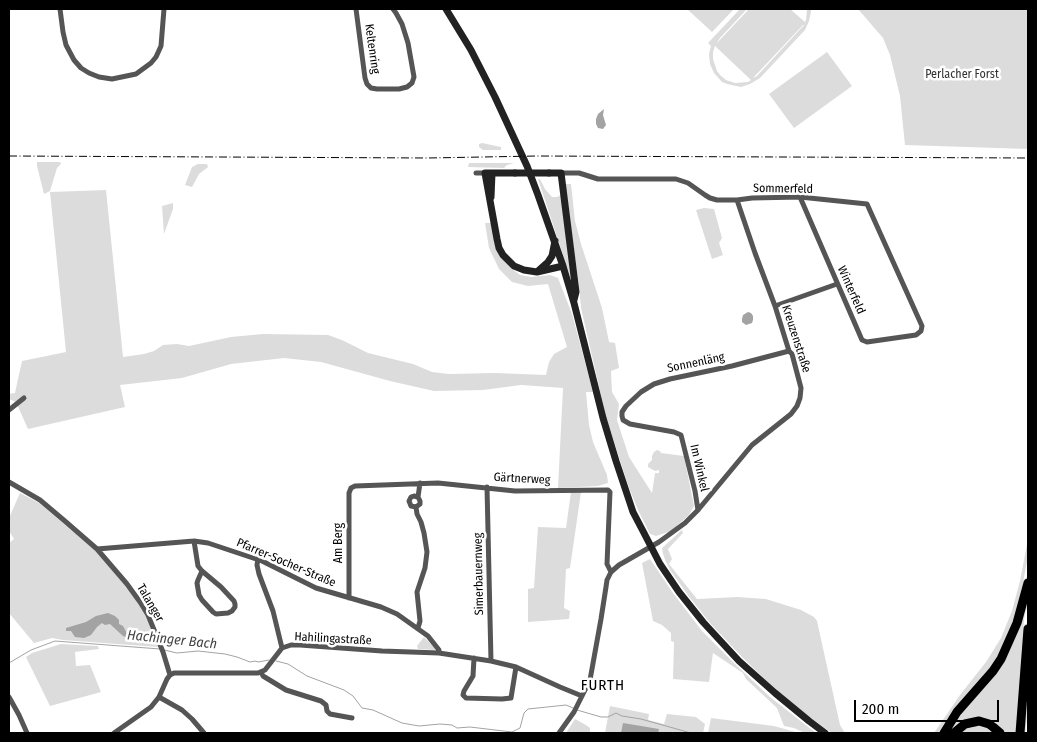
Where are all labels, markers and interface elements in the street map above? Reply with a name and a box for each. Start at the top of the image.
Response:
street label: Keltenring [361,23,383,75]
park label: Perlacher Forst [925,68,999,82]
street label: Sommerfeld [753,181,813,197]
street label: Winterfeld [834,264,868,316]
street label: Kreuzenstraße [778,303,814,375]
street label: Sonnenläng [666,350,726,376]
street label: Im Winkel [687,443,711,493]
street label: Gärtnerweg [493,470,551,488]
street label: Am Berg [332,523,346,563]
street label: Simerbauernweg [471,533,487,615]
street label: Pfarrer-Socher-Straße [234,536,338,590]
street label: Talanger [133,581,167,625]
water label: Hachinger Bach [126,627,218,653]
street label: Hahilingastraße [294,630,372,648]
district label: FURTH [580,677,626,695]
scale bar [857,690,1002,722]
text: 200 m [862,700,899,718]

